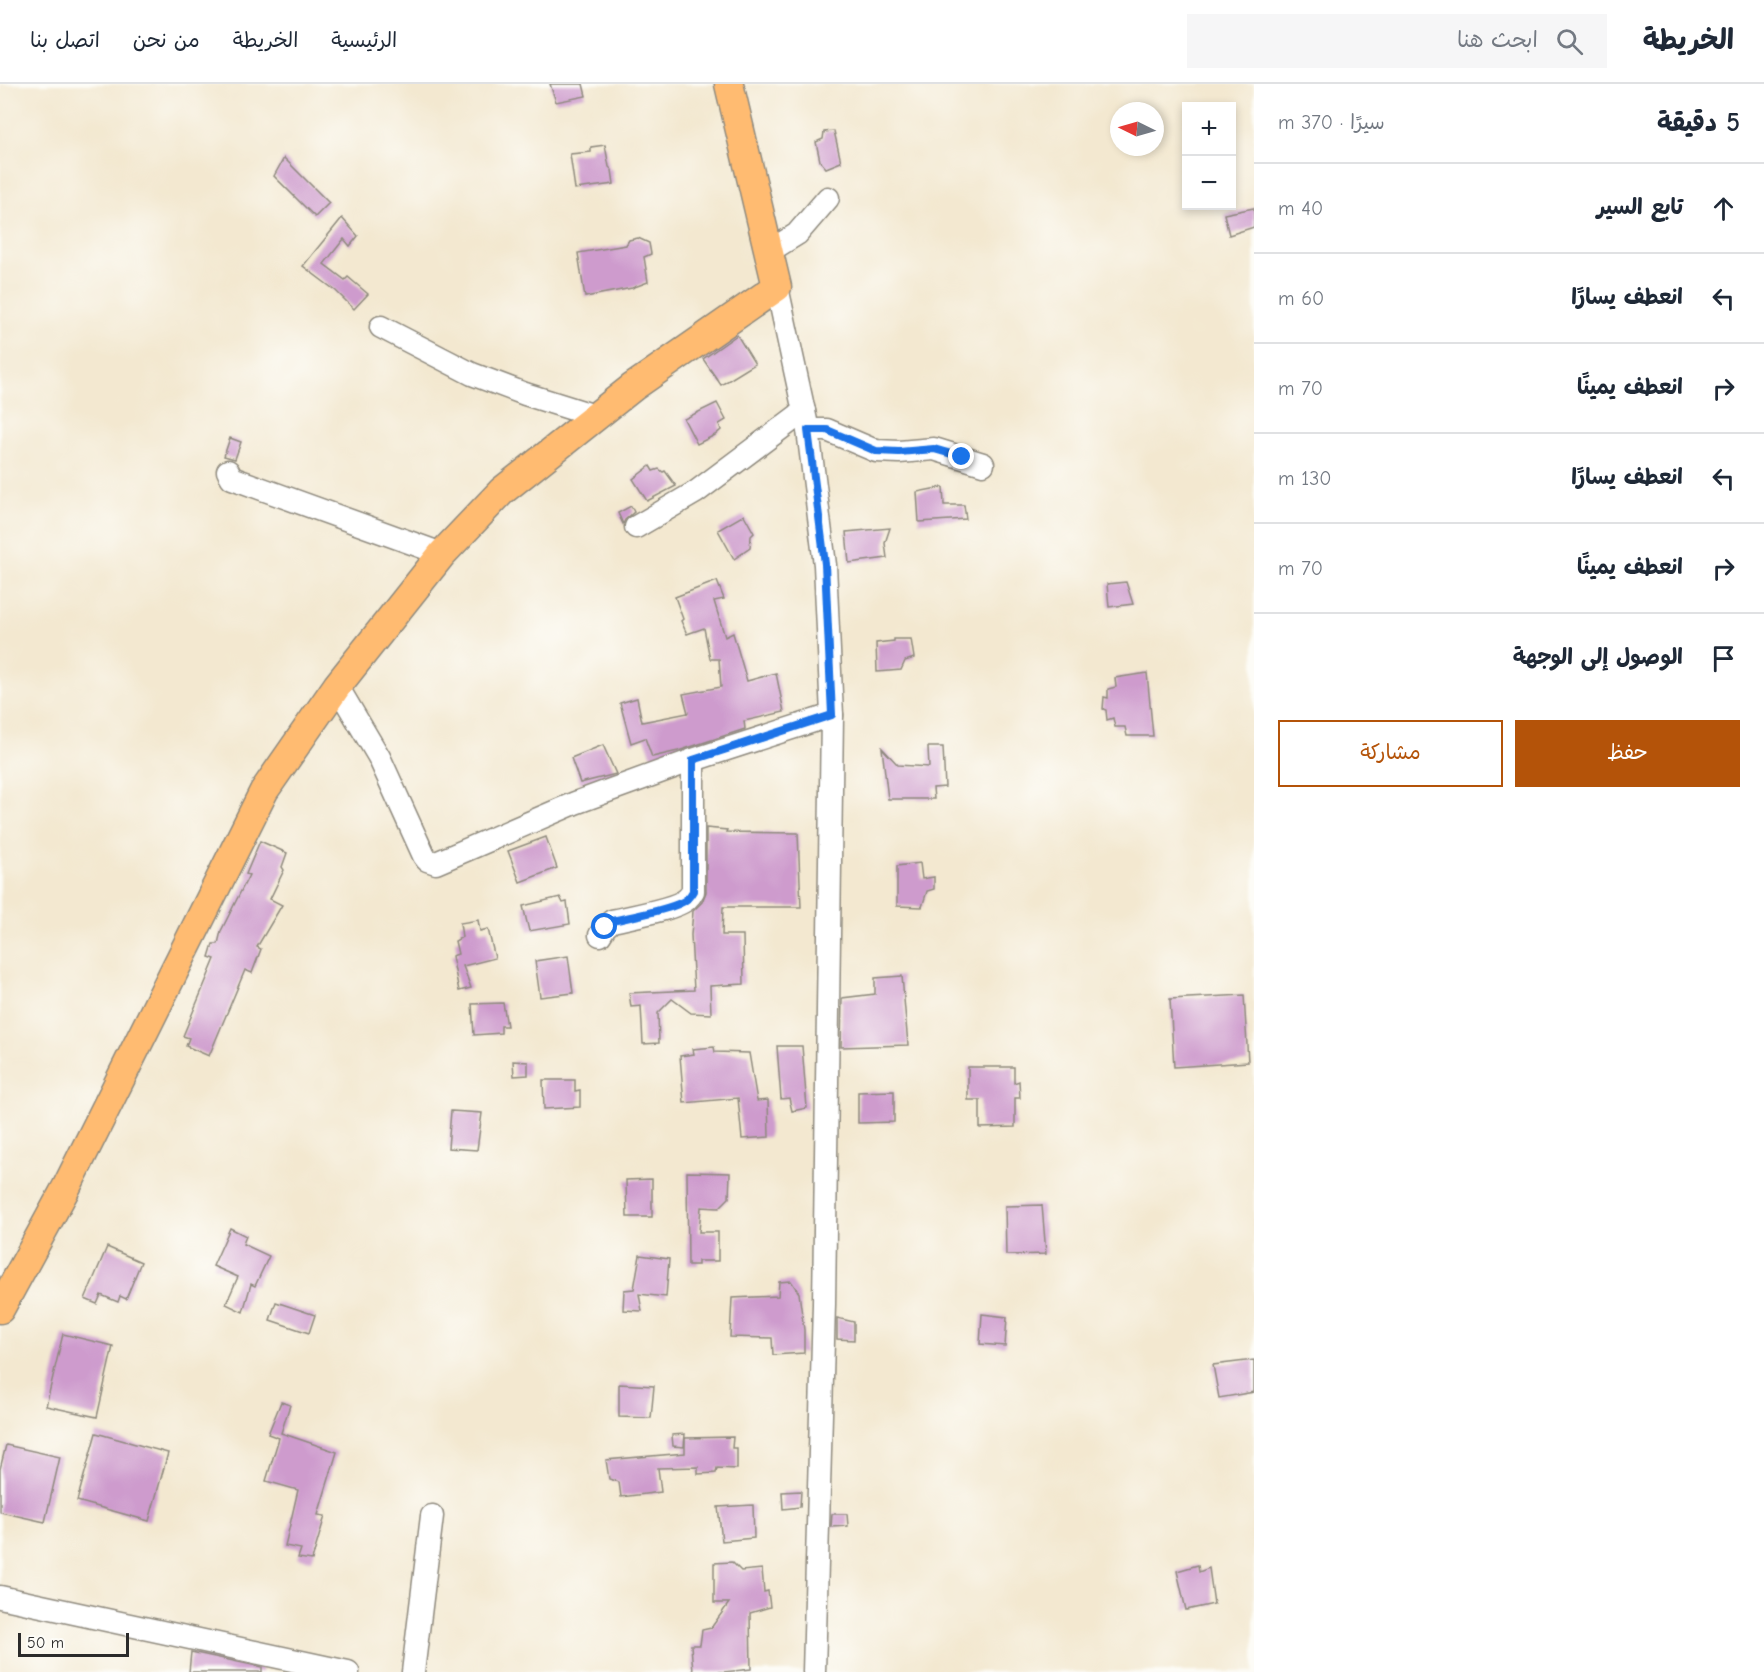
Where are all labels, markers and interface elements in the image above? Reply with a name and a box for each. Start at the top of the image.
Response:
search box [1187,14,1607,68]
text: الخريطة [1643,24,1734,56]
icon: search [1553,25,1586,58]
text: ابحث هنا [1457,27,1538,53]
text: اتصل بنا [30,28,100,52]
text: من نحن [133,28,200,52]
text: الخريطة [233,28,298,52]
text: الرئيسية [331,28,397,52]
north arrow [1110,102,1164,156]
map controls [1182,102,1236,210]
button: + [1182,102,1236,156]
text: 5 دقيقة [1657,108,1740,138]
text: سيرًا · 370 m [1278,111,1385,134]
button: − [1182,156,1236,210]
icon: ahead [1707,192,1740,225]
text: تابع السير [1597,194,1683,220]
text: 40 m [1278,197,1323,220]
icon: left [1707,282,1740,315]
text: انعطف يسارًا [1571,284,1683,310]
text: 60 m [1278,287,1324,310]
icon: right [1707,372,1740,405]
text: انعطف يمينًا [1577,374,1683,400]
text: 70 m [1278,377,1323,400]
route end [948,443,974,469]
icon: left [1707,462,1740,495]
text: انعطف يسارًا [1571,464,1683,490]
text: 130 m [1278,467,1331,490]
icon: right [1707,552,1740,585]
text: انعطف يمينًا [1577,554,1683,580]
text: 70 m [1278,557,1323,580]
icon: arrive [1707,642,1740,675]
text: الوصول إلى الوجهة [1513,644,1683,670]
button: مشاركة [1278,720,1503,787]
button: حفظ [1515,720,1740,787]
route start [591,913,617,939]
scale bar [18,1630,129,1658]
text: 50 m [27,1634,64,1652]

